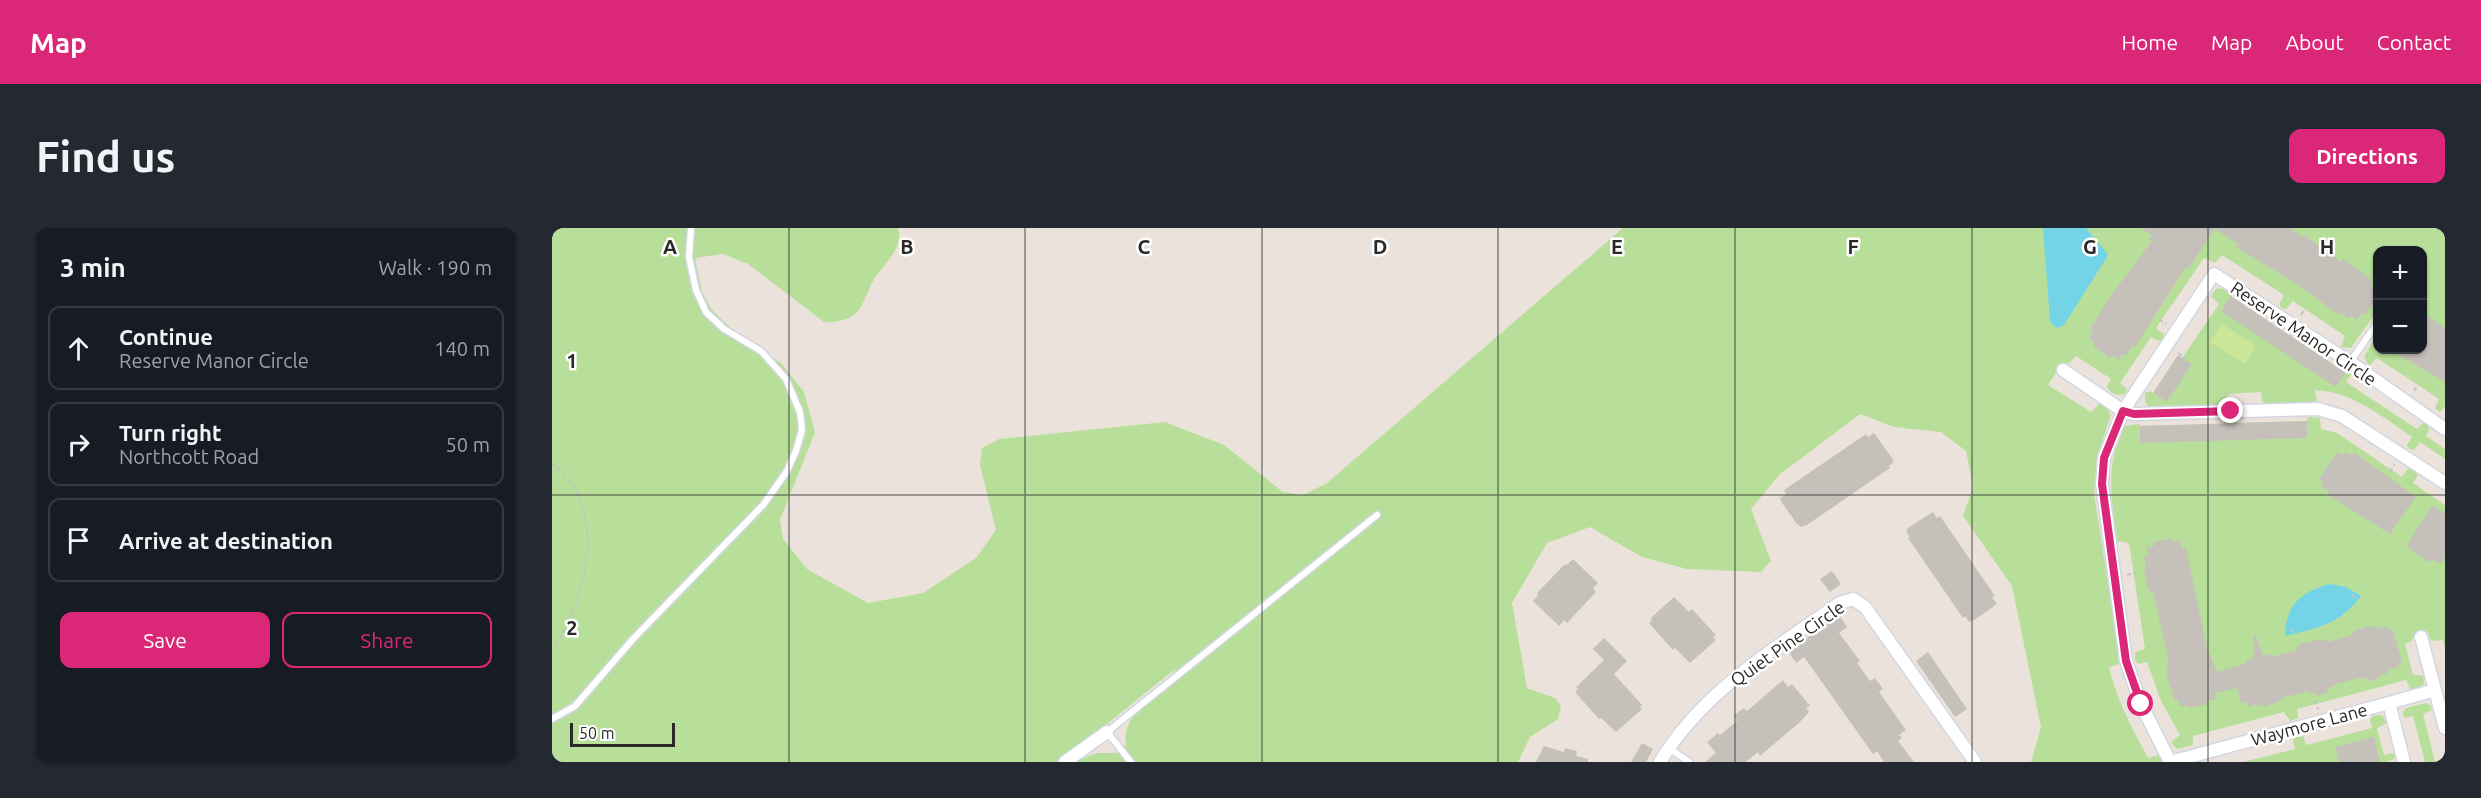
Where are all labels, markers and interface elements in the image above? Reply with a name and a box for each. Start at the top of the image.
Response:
text: Map [30,27,87,58]
text: Home [2121,30,2178,54]
text: Map [2211,30,2252,54]
text: About [2285,30,2344,54]
text: Contact [2377,30,2451,54]
button: Directions [2289,129,2445,183]
text: Find us [36,133,175,180]
text: A [663,235,677,258]
text: B [900,235,914,258]
text: C [1138,235,1151,258]
text: D [1373,235,1387,258]
text: E [1611,235,1623,258]
text: F [1847,235,1859,258]
text: G [2083,235,2097,258]
text: H [2320,235,2334,258]
map controls [2373,246,2427,354]
button: + [2373,246,2427,300]
text: 3 min [60,253,126,282]
text: Walk · 190 m [379,256,492,279]
street label: Reserve Manor Circle [2228,277,2380,389]
button: − [2373,300,2427,354]
text: Continue [119,324,213,349]
icon: ahead [62,332,95,365]
text: 140 m [434,337,490,360]
text: Reserve Manor Circle [119,349,309,372]
text: 1 [566,349,578,372]
route end [2217,397,2243,423]
text: Turn right [119,420,221,445]
icon: right [62,428,95,461]
text: 50 m [446,433,490,456]
text: Northcott Road [119,445,259,468]
icon: arrive [62,524,95,557]
text: Arrive at destination [119,528,333,553]
street label: Quiet Pine Circle [1726,596,1848,691]
button: Save [60,612,270,668]
button: Share [282,612,492,668]
text: 2 [566,616,578,639]
route start [2127,690,2153,716]
street label: Waymore Lane [2249,699,2369,749]
scale bar [570,720,675,748]
text: 50 m [579,724,615,742]

